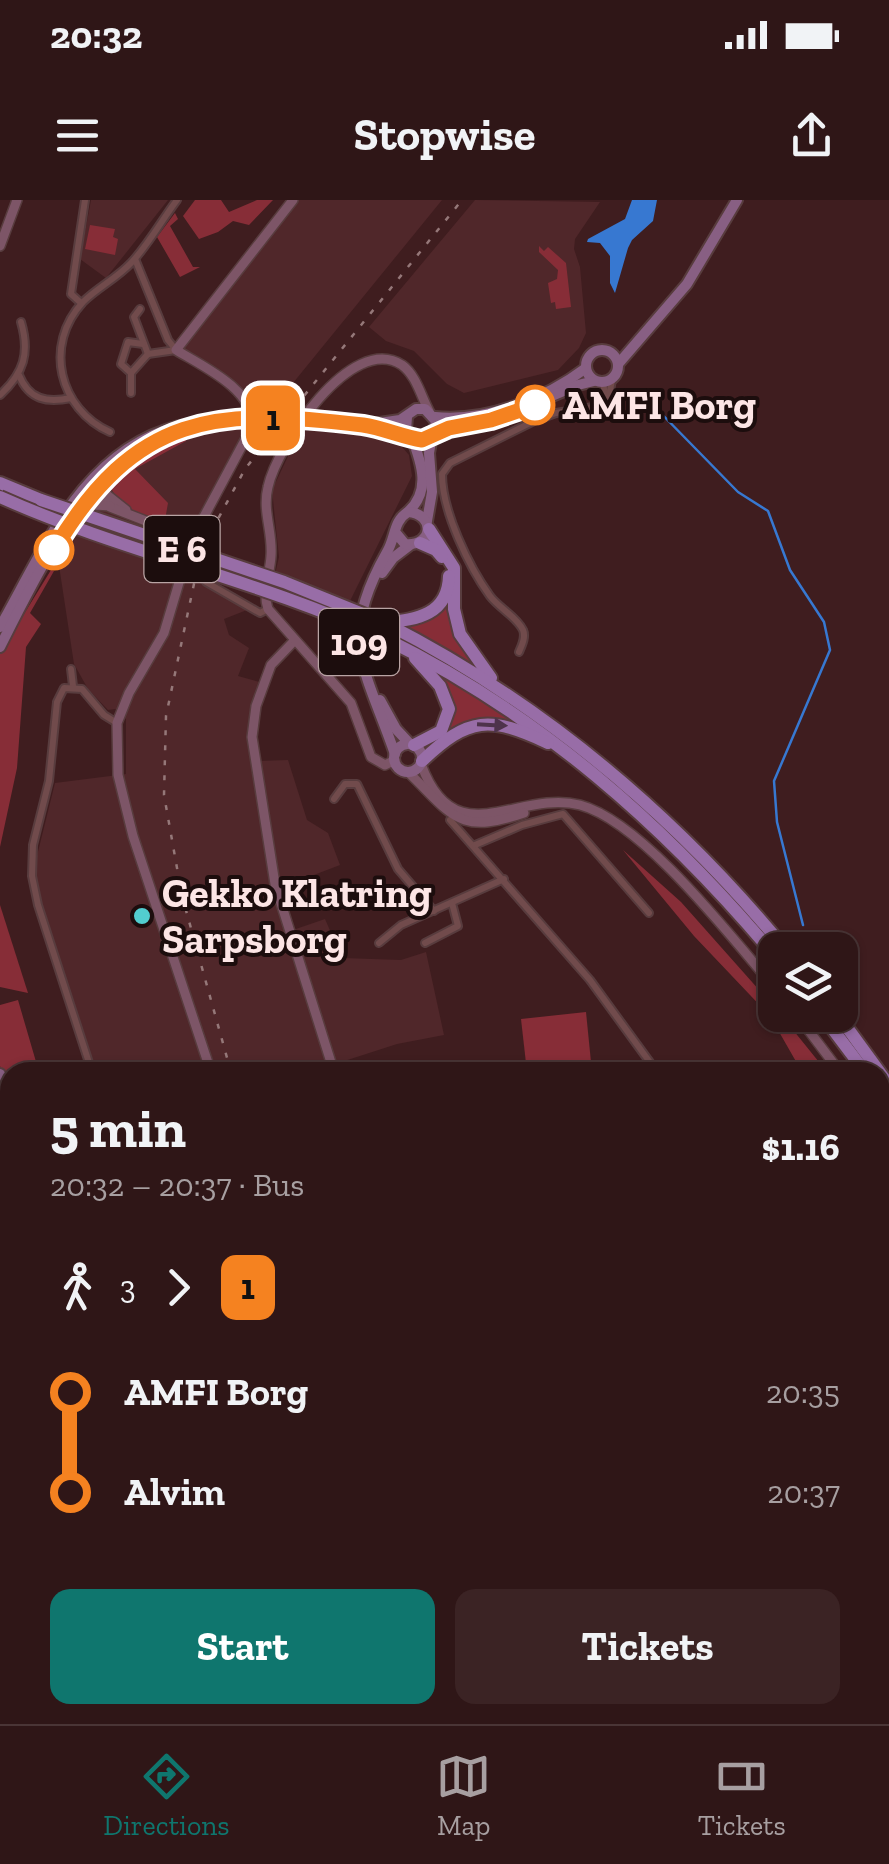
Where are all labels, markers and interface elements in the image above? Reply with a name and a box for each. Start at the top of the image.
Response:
text: 20:32 [50,12,142,58]
icon: menu [50,108,105,163]
text: Stopwise [354,108,535,162]
icon: share [784,108,839,163]
place label: AMFI Borg [562,381,756,429]
line badge: 1 [240,386,306,450]
marker: AMFI Borg [516,386,554,424]
text: 1 [266,397,280,439]
road number: E 6 [144,516,220,582]
unlabelled marker [35,531,73,569]
road number: 109 [319,609,399,675]
one-way arrow [477,717,508,733]
place label: Gekko Klatring Sarpsborg [162,869,432,963]
marker: Gekko Klatring Sarpsborg [131,905,153,927]
map controls [758,932,858,1032]
button: layers [758,932,858,1032]
text: 5 min [50,1095,186,1161]
text: $1.16 [762,1124,840,1170]
text: 20:32 – 20:37 · Bus [50,1166,304,1204]
icon: walk [50,1260,105,1315]
icon: forward [151,1260,206,1315]
text: 1 [241,1266,255,1308]
text: 3 [120,1268,136,1306]
text: AMFI Borg [124,1369,308,1415]
text: 20:35 [766,1373,840,1411]
text: Alvim [124,1469,225,1515]
text: 20:37 [767,1473,840,1511]
button: Start [50,1589,435,1704]
button: Tickets [455,1589,840,1704]
tab: Directions [103,1749,230,1842]
tab: Map [436,1749,491,1842]
tab: Tickets [698,1749,786,1842]

